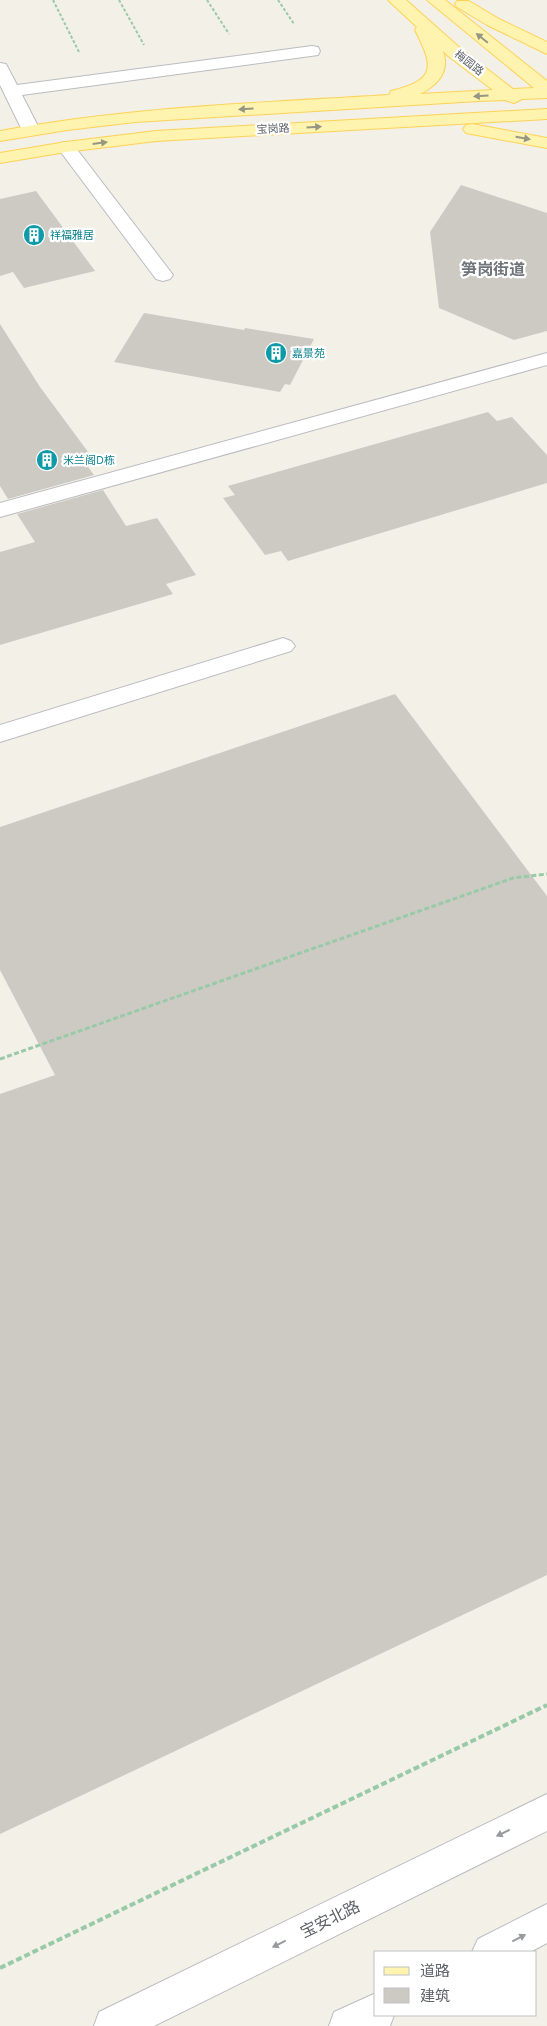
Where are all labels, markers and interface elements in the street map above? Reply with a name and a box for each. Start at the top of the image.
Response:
one-way arrow [475,32,488,43]
street label: 梅园路 [452,48,486,78]
one-way arrow [473,92,489,100]
one-way arrow [238,106,254,114]
street label: 宝岗路 [256,122,290,136]
one-way arrow [307,122,323,130]
one-way arrow [516,134,532,142]
one-way arrow [92,139,108,147]
building icon: 祥福雅居 [22,223,46,247]
place label: 祥福雅居 [50,229,94,242]
district label: 笋岗街道 [461,260,525,279]
building icon: 嘉景苑 [264,341,288,365]
place label: 嘉景苑 [292,347,325,360]
building icon: 米兰阁D栋 [35,448,59,472]
place label: 米兰阁D栋 [63,454,115,467]
one-way arrow [496,1830,510,1838]
street label: 宝安北路 [297,1896,363,1942]
one-way arrow [512,1934,526,1942]
one-way arrow [272,1940,286,1948]
legend [374,1951,537,2016]
text: 道路 [420,1962,450,1980]
text: 建筑 [420,1987,450,2005]

